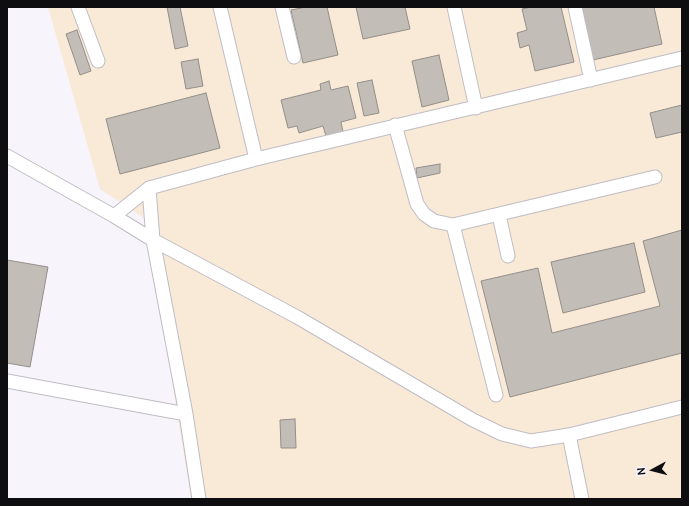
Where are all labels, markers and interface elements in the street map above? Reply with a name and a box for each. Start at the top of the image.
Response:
north arrow [633,450,673,490]
text: N [634,467,649,476]

